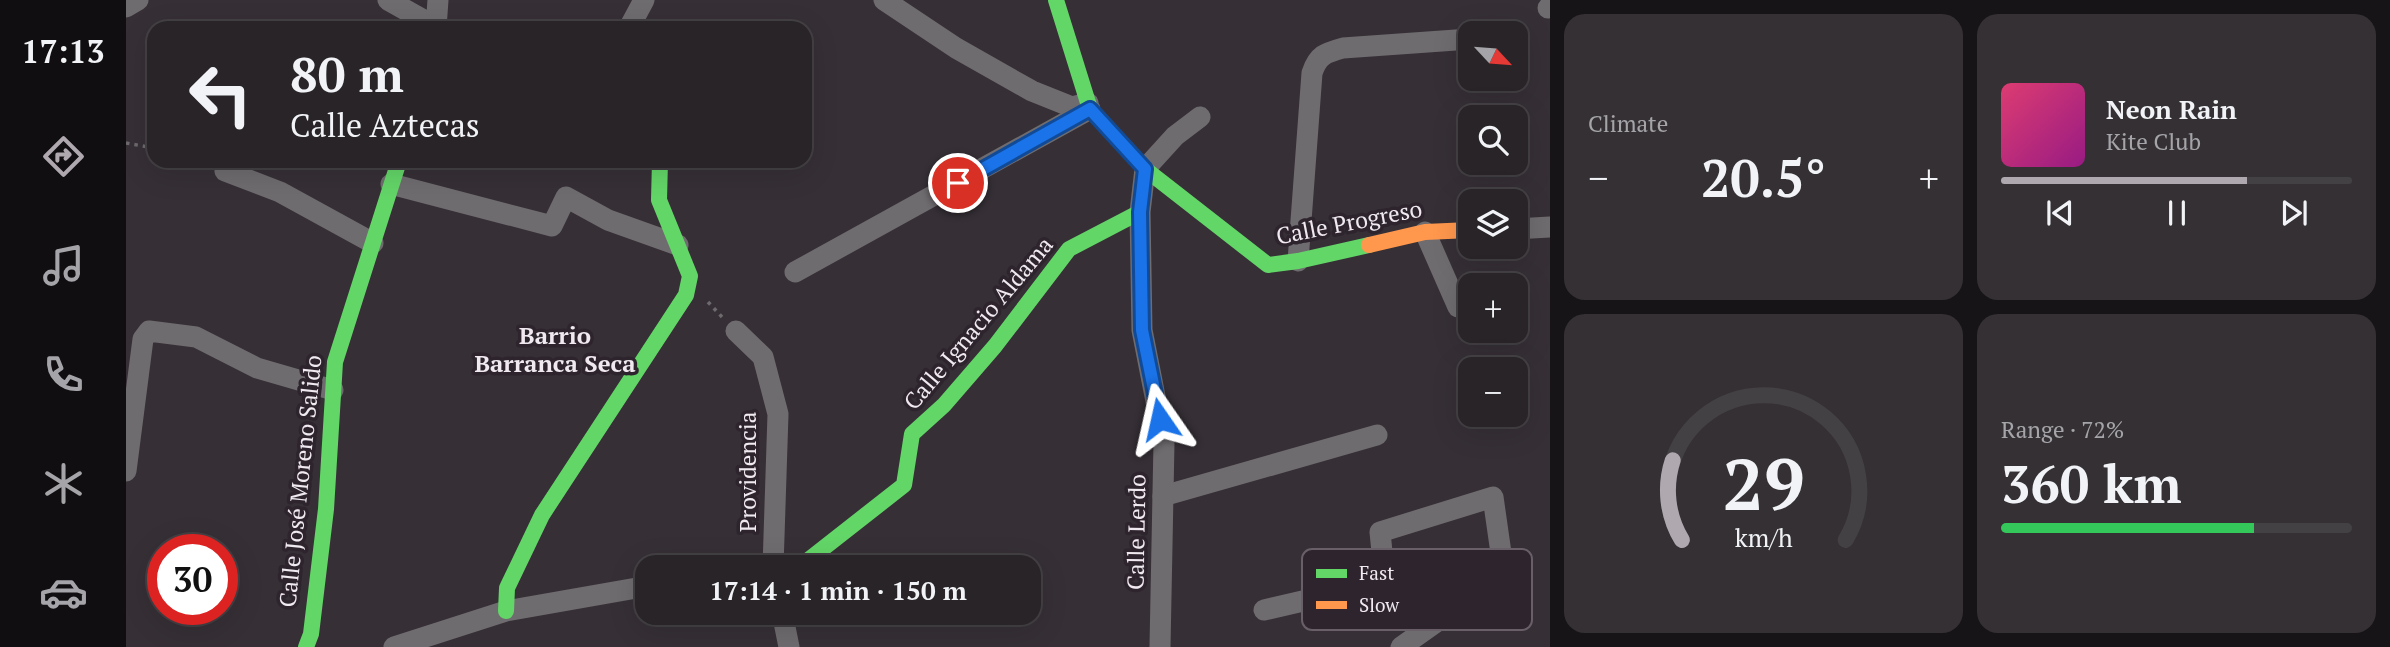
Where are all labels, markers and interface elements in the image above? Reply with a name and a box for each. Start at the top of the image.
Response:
north arrow [1458,21,1528,91]
map controls [1458,21,1528,427]
text: 17:13 [21,30,105,72]
text: 80 m [290,41,404,106]
icon: left [175,49,266,140]
text: Neon Rain [2106,92,2237,126]
text: Calle Aztecas [290,104,480,146]
button: search [1458,105,1528,175]
text: Climate [1588,108,1668,139]
text: Kite Club [2106,126,2201,157]
icon: directions [39,132,88,181]
text: 20.5° [1701,143,1826,212]
pin [928,153,988,213]
text: − [1588,153,1608,203]
text: + [1919,153,1939,203]
icon: arrive [939,164,977,202]
button: layers [1458,189,1528,259]
street label: Calle Progreso [1273,193,1425,251]
icon: previous [2041,194,2079,232]
icon: pause [2158,194,2196,232]
icon: next [2275,194,2313,232]
street label: Calle Ignacio Aldama [896,230,1060,416]
icon: music [39,241,88,290]
button: + [1458,273,1528,343]
district label: Barrio Barranca Seca [474,319,636,379]
icon: phone [39,350,88,399]
street label: Calle José Moreno Salido [271,353,329,609]
button: − [1458,357,1528,427]
position arrow [1123,382,1197,456]
street label: Providencia [732,411,763,532]
text: Range · 72% [2001,414,2124,445]
text: 29 [1722,434,1805,531]
text: 360 km [2001,449,2182,518]
icon: climate [39,459,88,508]
street label: Calle Lerdo [1119,474,1153,590]
text: km/h [1735,520,1793,553]
speed limit sign: 30 [147,534,238,625]
legend [1302,549,1532,630]
text: Fast [1359,560,1394,585]
icon: car [39,568,88,617]
text: 17:14 · 1 min · 150 m [709,573,967,607]
text: Slow [1359,592,1400,617]

